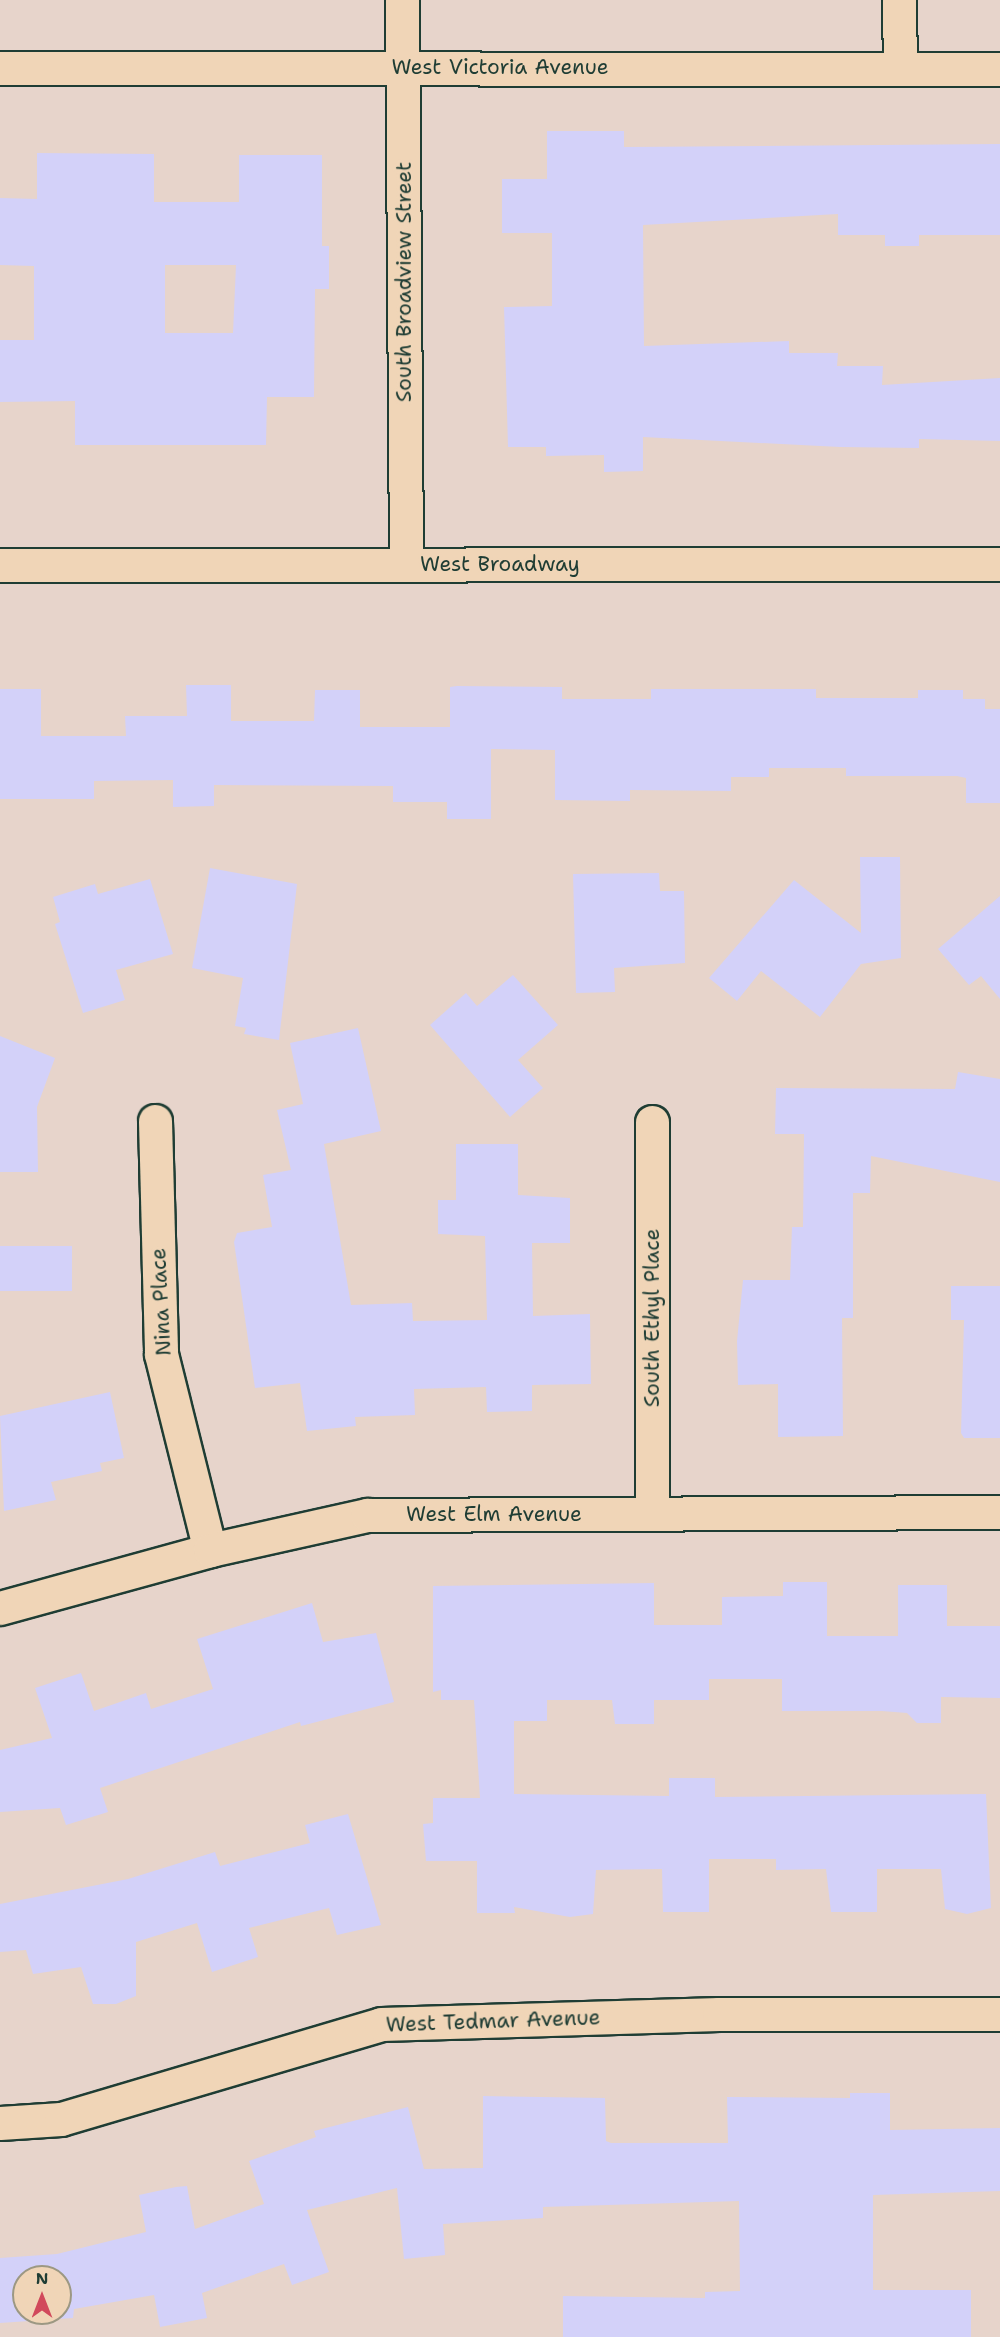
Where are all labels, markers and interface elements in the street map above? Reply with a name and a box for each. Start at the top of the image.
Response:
street label: West Victoria Avenue [391,54,609,80]
street label: South Broadview Street [391,162,417,402]
street label: West Broadway [420,551,580,577]
street label: South Ethyl Place [639,1229,665,1407]
street label: Nina Place [146,1247,176,1357]
street label: West Elm Avenue [406,1501,582,1527]
street label: West Tedmar Avenue [385,2005,601,2037]
north arrow [12,2265,72,2325]
text: N [36,2268,48,2289]

